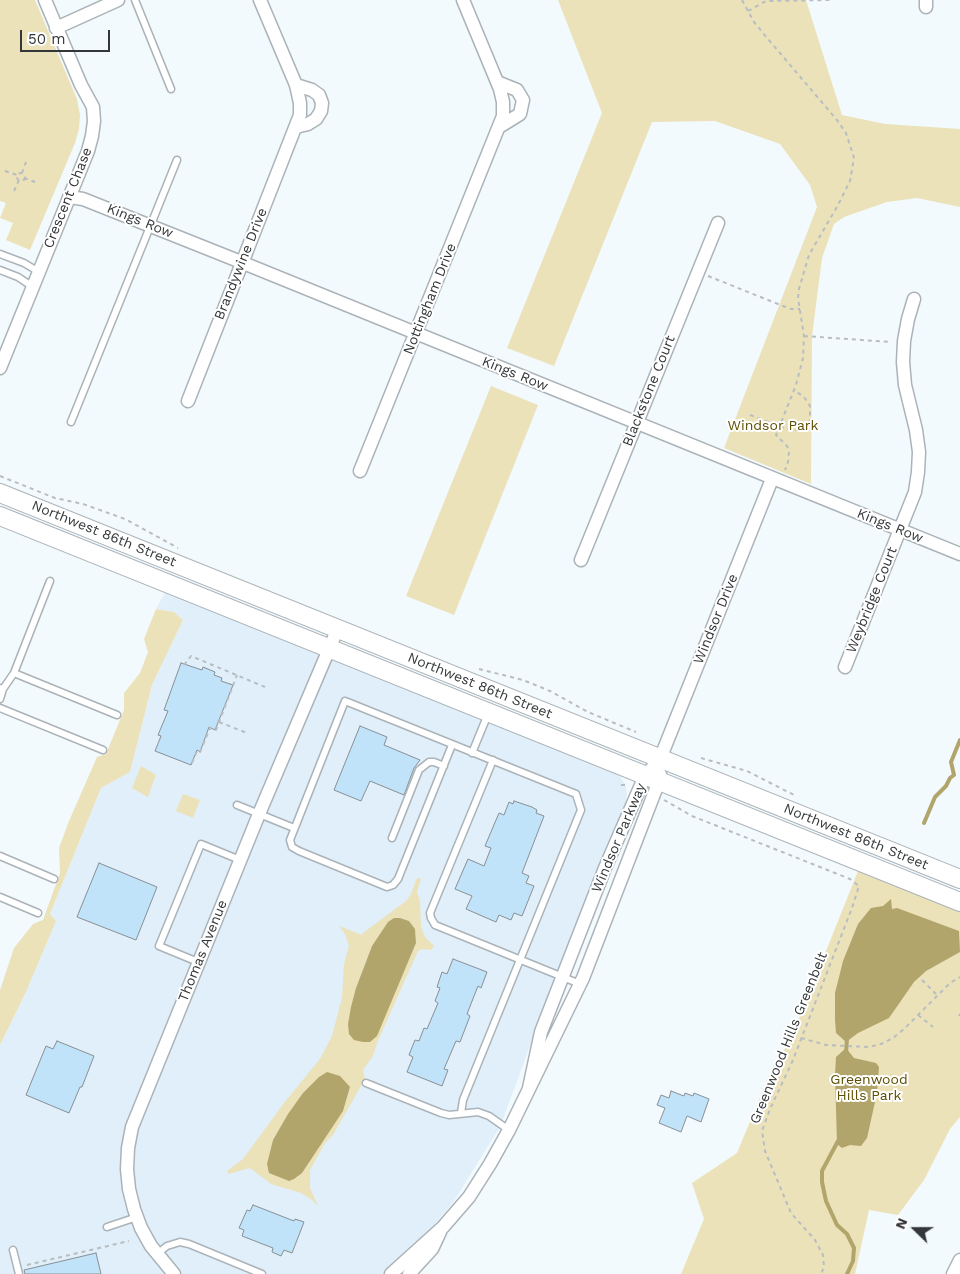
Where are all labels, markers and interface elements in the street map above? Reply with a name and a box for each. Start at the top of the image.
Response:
scale bar [22,20,112,52]
text: 50 m [28,30,65,48]
street label: Crescent Chase [40,145,96,251]
street label: Kings Row [104,200,176,242]
street label: Brandywine Drive [211,206,271,322]
street label: Nottingham Drive [400,241,460,357]
street label: Blackstone Court [619,333,679,449]
street label: Kings Row [479,353,551,395]
park label: Windsor Park [728,418,818,434]
street label: Northwest 86th Street [29,497,179,571]
street label: Kings Row [854,505,926,547]
street label: Weybridge Court [843,544,901,656]
street label: Windsor Drive [690,571,742,667]
street label: Northwest 86th Street [405,649,555,723]
street label: Windsor Parkway [588,781,650,895]
street label: Northwest 86th Street [781,800,931,874]
street label: Thomas Avenue [175,898,231,1004]
street label: Greenwood Hills Greenbelt [747,950,831,1126]
park label: Greenwood Hills Park [830,1072,908,1104]
north arrow [890,1204,940,1254]
text: N [892,1216,910,1231]

